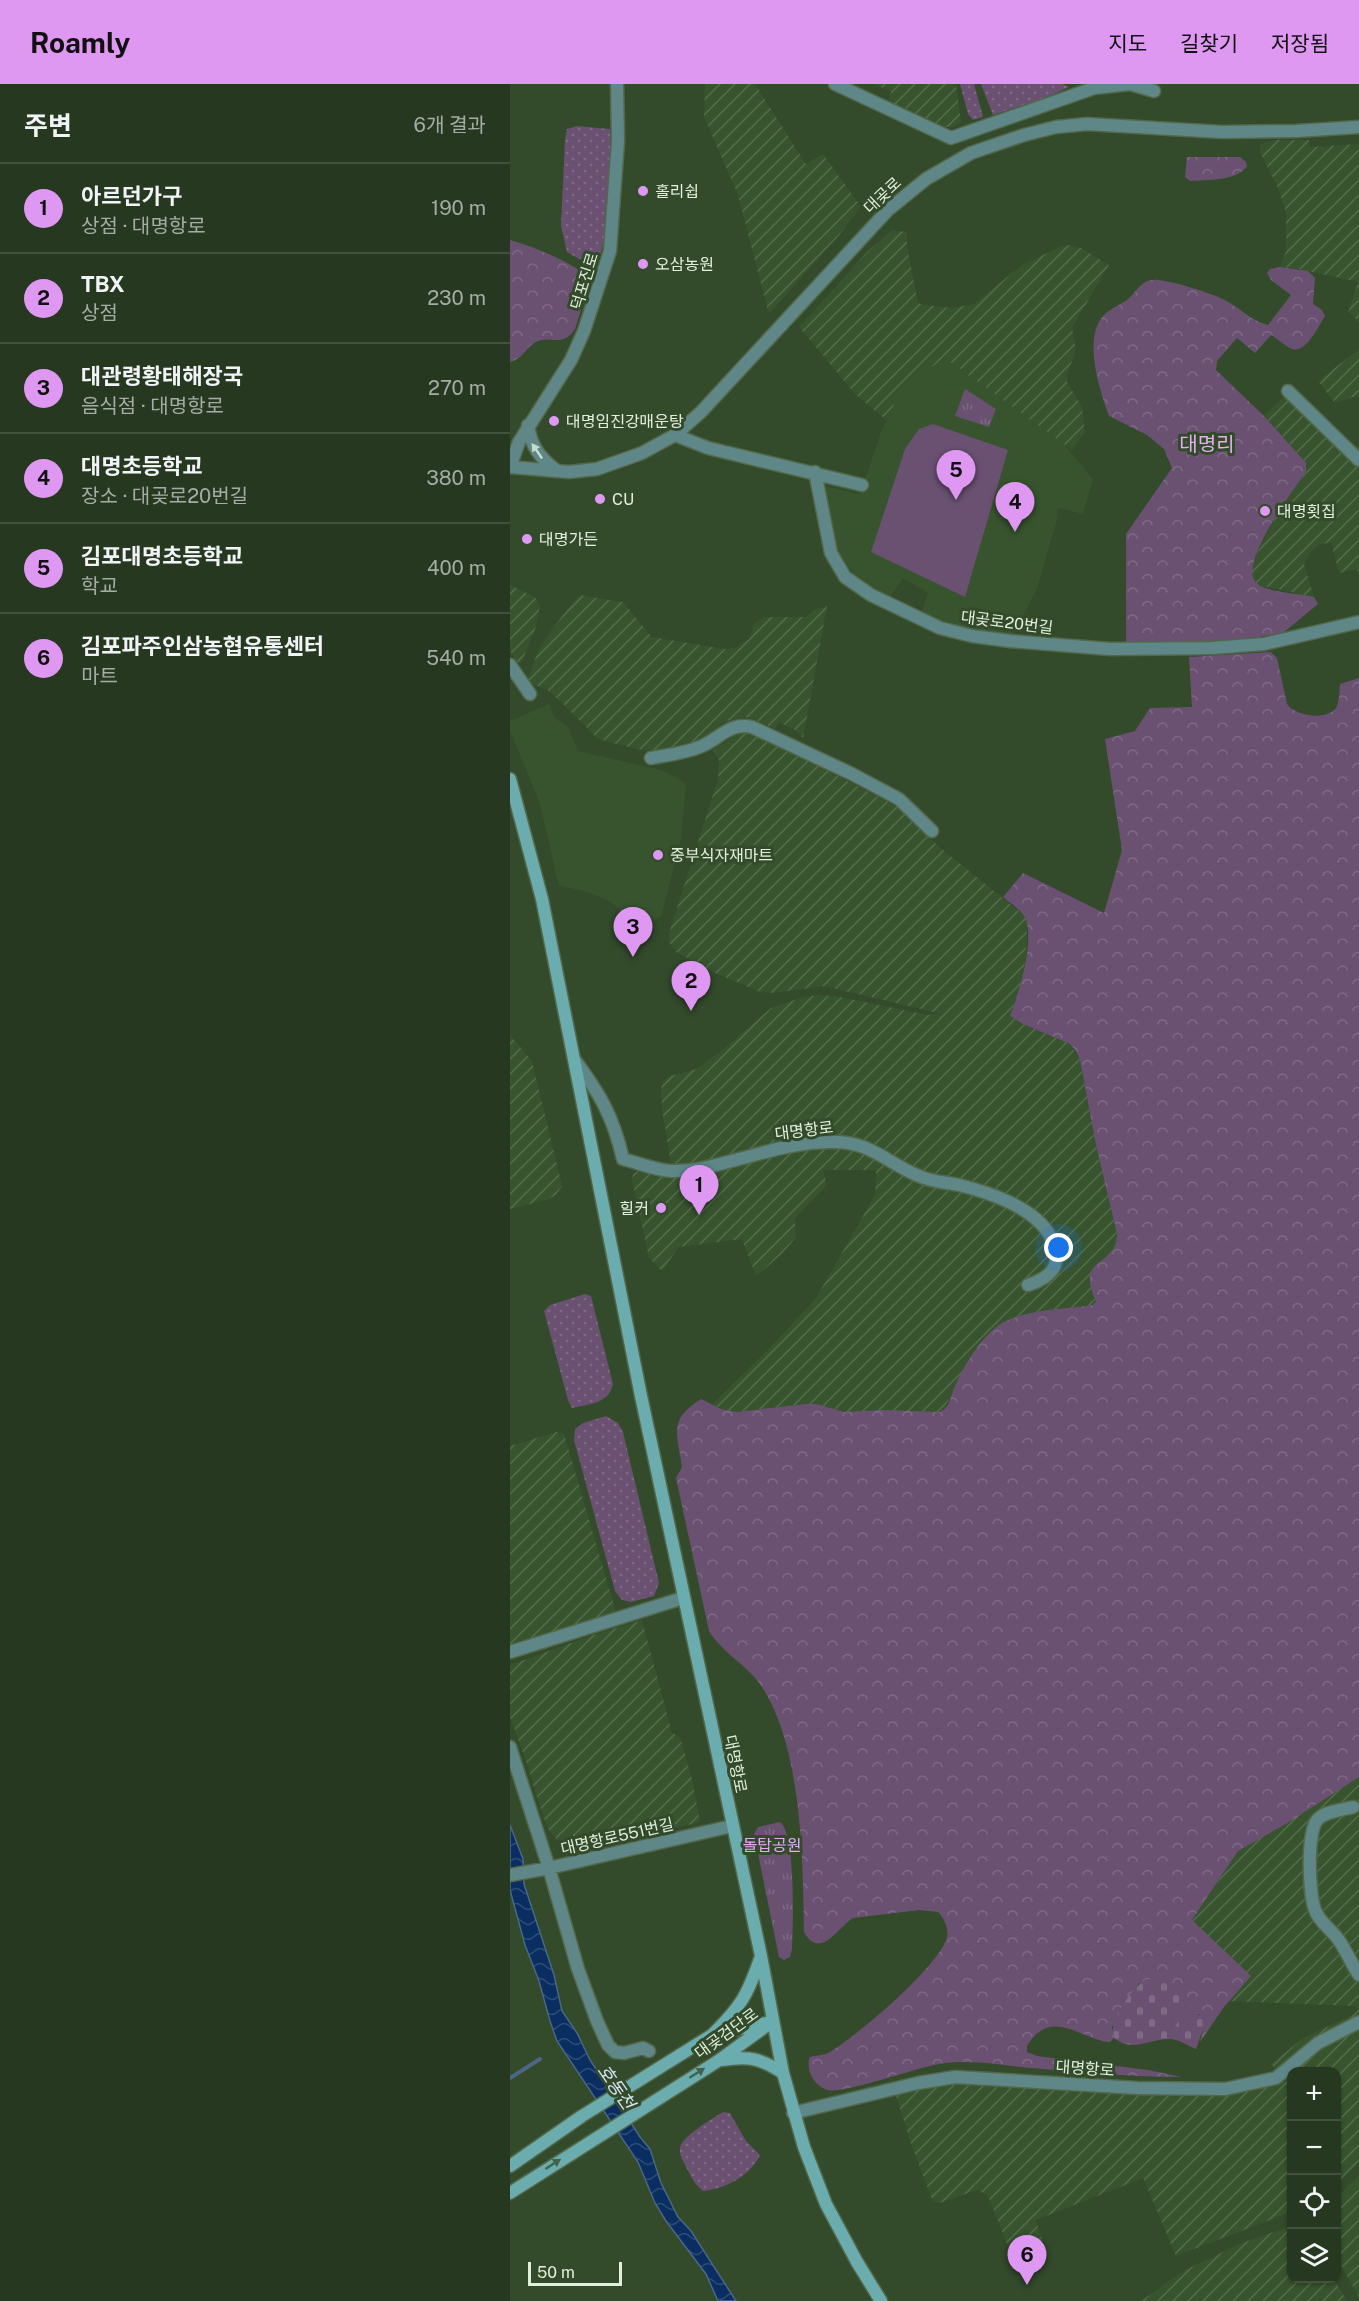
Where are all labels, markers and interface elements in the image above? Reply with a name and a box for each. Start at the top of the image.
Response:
text: Roamly [30,26,130,59]
text: 지도 [1108,31,1147,56]
text: 길찾기 [1180,31,1238,56]
text: 저장됨 [1271,31,1329,56]
text: 주변 [24,110,72,141]
text: 6개 결과 [413,113,486,137]
street label: 대곶로 [860,173,905,217]
place label: 홀리쉽 [655,182,699,201]
text: 아르던가구 [81,183,182,209]
marker: 홀리쉽 [636,184,650,198]
text: 1 [39,196,48,220]
text: 190 m [431,196,486,220]
text: 상점 · 대명항로 [81,214,206,238]
street label: 덕포진로 [567,250,602,312]
place label: 오삼농원 [655,255,714,274]
marker: 오삼농원 [636,257,650,271]
text: TBX [81,271,125,297]
text: 2 [37,286,50,310]
text: 230 m [427,286,486,310]
text: 상점 [81,301,118,325]
text: 대관령황태해장국 [81,363,243,389]
text: 3 [37,376,50,400]
text: 270 m [428,376,486,400]
text: 음식점 · 대명항로 [81,394,224,418]
place label: 대명임진강매운탕 [566,412,684,431]
marker: 대명임진강매운탕 [547,414,561,428]
district label: 대명리 [1179,432,1235,456]
one-way arrow [531,444,543,460]
pin: 5 [936,450,976,500]
text: 대명초등학교 [81,453,202,479]
text: 4 [37,466,50,490]
text: 380 m [426,466,486,490]
pin: 4 [996,482,1034,532]
text: 장소 · 대곶로20번길 [81,484,248,508]
place label: CU [612,490,634,509]
marker: CU [593,492,607,506]
place label: 대명횟집 [1277,502,1336,521]
marker: 대명횟집 [1258,504,1272,518]
place label: 대명가든 [539,530,598,549]
marker: 대명가든 [520,532,534,546]
text: 김포대명초등학교 [81,543,243,569]
text: 5 [37,556,50,580]
text: 400 m [427,556,486,580]
text: 학교 [81,574,118,598]
street label: 대곶로20번길 [960,607,1054,638]
text: 김포파주인삼농협유통센터 [81,633,324,659]
text: 6 [37,646,50,670]
text: 540 m [426,646,486,670]
text: 마트 [81,664,118,688]
place label: 중부식자재마트 [670,846,773,865]
marker: 중부식자재마트 [651,848,665,862]
pin: 3 [614,908,652,957]
pin: 2 [672,962,711,1011]
street label: 대명항로 [774,1117,835,1144]
pin: 1 [680,1166,718,1215]
place label: 힐커 [620,1199,649,1218]
marker: 힐커 [654,1201,668,1215]
your location [1044,1233,1073,1262]
street label: 대명항로 [721,1733,751,1795]
street label: 대명항로551번길 [559,1814,675,1859]
park label: 돌탑공원 [743,1836,801,1855]
street label: 대곶검단로 [691,2004,762,2063]
street label: 대명항로 [1055,2057,1115,2080]
water label: 호동천 [594,2060,641,2115]
map controls [1287,2067,1341,2283]
button: + [1287,2067,1341,2121]
one-way arrow [689,2068,705,2079]
button: − [1287,2121,1341,2175]
one-way arrow [545,2159,562,2170]
button: locate [1287,2175,1341,2229]
button: layers [1287,2229,1341,2283]
pin: 6 [1008,2236,1046,2285]
scale bar [528,2259,622,2286]
text: 50 m [537,2263,575,2282]

